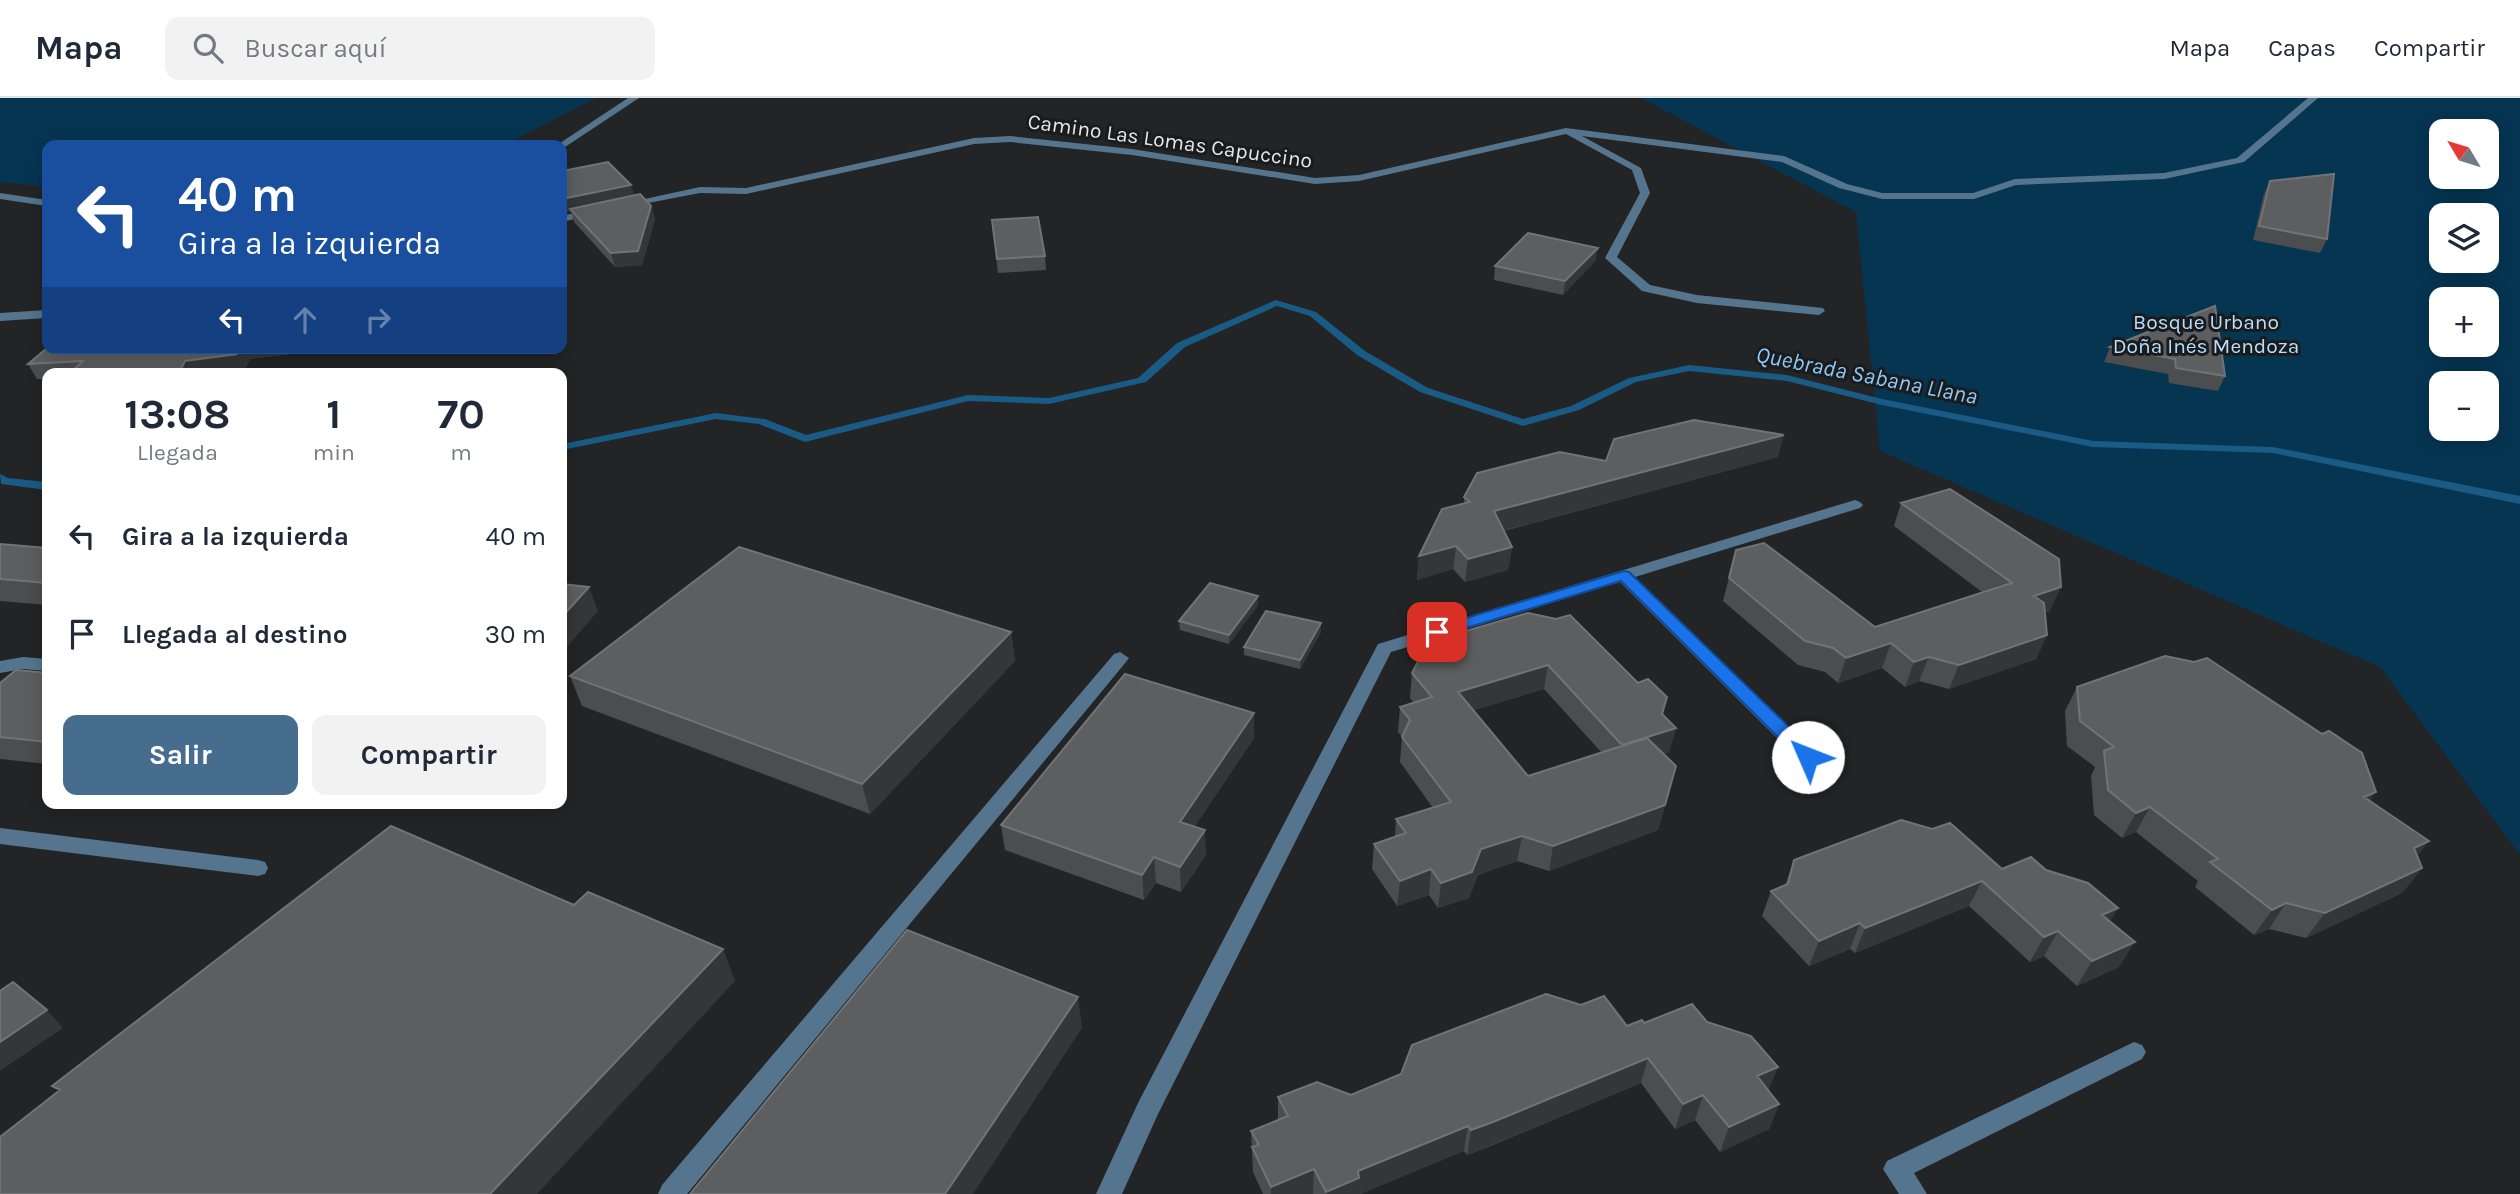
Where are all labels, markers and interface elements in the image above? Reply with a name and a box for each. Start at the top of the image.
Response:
search box [165,17,655,80]
text: Mapa [35,29,123,67]
icon: search [189,29,227,67]
text: Buscar aquí [245,33,386,64]
text: Mapa [2169,34,2230,62]
text: Capas [2268,34,2336,62]
text: Compartir [2374,34,2485,62]
street label: Camino Las Lomas Capuccino [1026,109,1314,173]
north arrow [2429,119,2499,189]
map controls [2429,119,2499,441]
text: 40 m [178,166,297,223]
icon: left [63,168,154,259]
button: layers [2429,203,2499,273]
text: Gira a la izquierda [178,225,441,262]
button: + [2429,287,2499,357]
icon: left [213,301,251,339]
icon: ahead [286,301,324,339]
icon: right [359,301,397,339]
park label: Bosque Urbano Doña Inés Mendoza [2113,310,2299,358]
water label: Quebrada Sabana Llana [1754,341,1980,410]
button: − [2429,371,2499,441]
text: 13:08 [124,389,230,439]
text: 1 [326,389,341,439]
text: 70 [437,389,485,439]
text: Llegada [137,439,218,466]
text: min [313,439,355,466]
text: m [450,439,472,466]
icon: left [63,517,101,555]
text: Gira a la izquierda [122,521,349,552]
text: 40 m [486,521,546,552]
pin [1407,602,1467,662]
icon: arrive [1418,613,1456,651]
icon: arrive [63,615,101,653]
text: Llegada al destino [122,619,348,650]
text: 30 m [485,619,546,650]
button: Salir [63,715,298,795]
button: Compartir [312,715,546,795]
position arrow [1771,720,1845,794]

